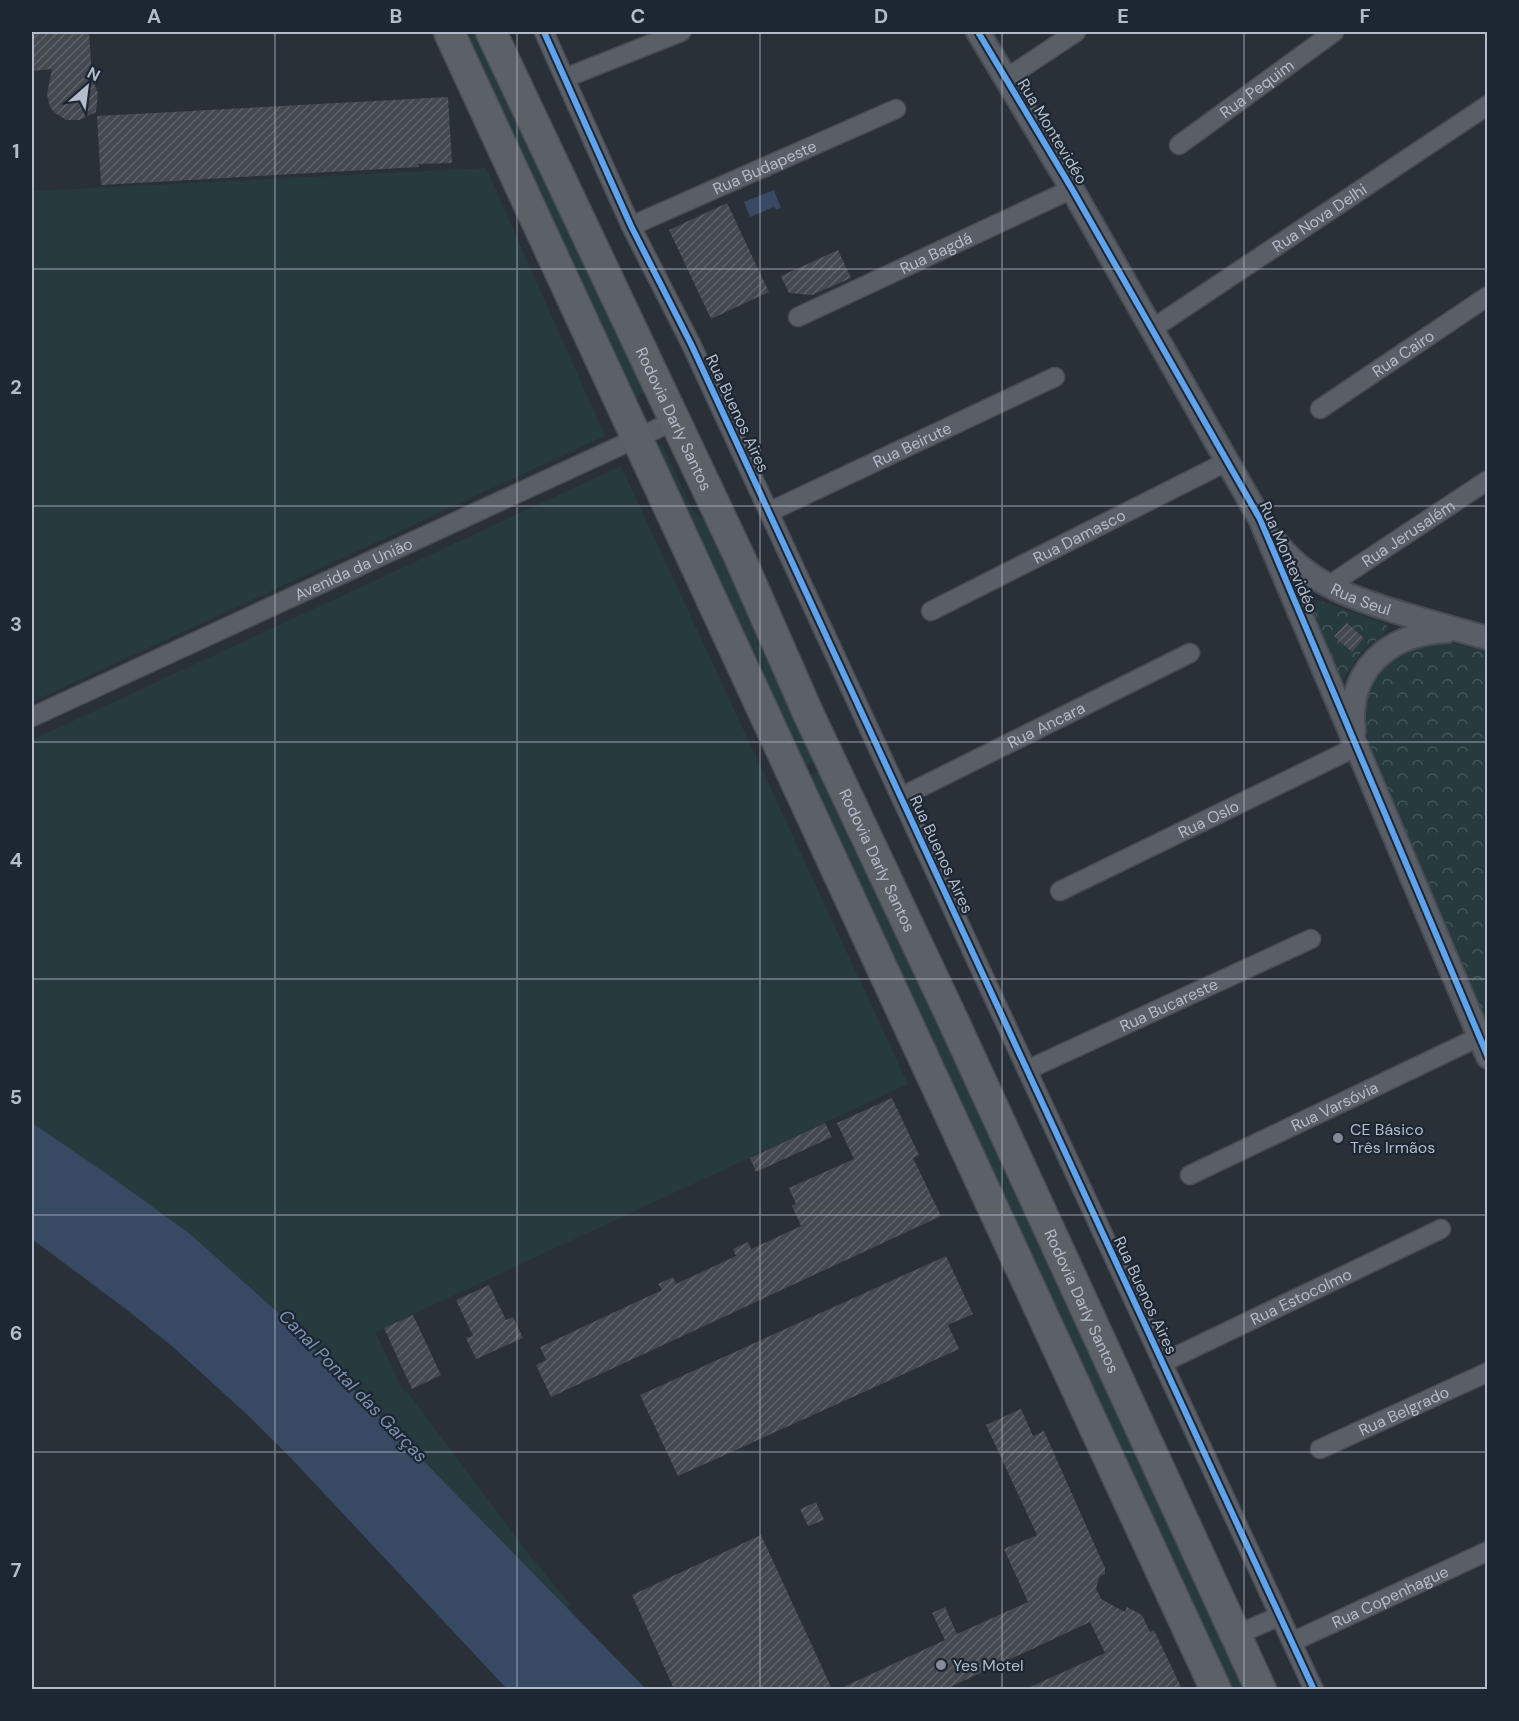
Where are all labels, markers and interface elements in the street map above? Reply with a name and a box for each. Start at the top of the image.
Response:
text: A [147,3,161,29]
text: B [390,3,402,29]
text: C [631,3,645,29]
text: D [874,3,888,29]
text: E [1117,3,1129,29]
text: F [1359,3,1371,29]
street label: Rua Pequim [1216,55,1298,123]
north arrow [57,57,117,117]
text: N [84,62,104,86]
street label: Rua Montevidéo [1013,75,1092,188]
street label: Rua Budapeste [710,135,820,200]
text: 1 [12,138,20,164]
street label: Rua Nova Delhi [1268,179,1371,257]
street label: Rua Bagdá [896,227,975,279]
street label: Rua Cairo [1368,325,1439,382]
street label: Rodovia Darly Santos [631,344,717,494]
street label: Rua Buenos Aires [701,351,774,476]
text: 2 [10,374,22,400]
street label: Rua Beirute [869,417,955,473]
street label: Rua Jerusalém [1358,495,1459,572]
street label: Rua Montevidéo [1255,498,1322,616]
street label: Rua Damasco [1030,504,1129,569]
street label: Avenida da União [291,533,416,606]
street label: Rua Seul [1327,578,1393,620]
text: 3 [10,611,22,637]
street label: Rua Ancara [1004,697,1088,753]
street label: Rodovia Darly Santos [834,785,920,935]
street label: Rua Buenos Aires [905,792,978,917]
street label: Rua Oslo [1175,796,1242,843]
text: 4 [10,847,23,873]
street label: Rua Bucareste [1116,973,1221,1037]
street label: Rua Varsóvia [1288,1077,1382,1136]
text: 5 [10,1084,22,1110]
place label: CE Básico Três Irmãos [1350,1119,1435,1158]
marker: CE Básico Três Irmãos [1331,1131,1345,1145]
street label: Rodovia Darly Santos [1040,1226,1124,1377]
street label: Rua Buenos Aires [1109,1233,1182,1358]
street label: Rua Estocolmo [1247,1264,1355,1330]
water label: Canal Pontal das Garças [273,1304,433,1468]
text: 6 [10,1320,22,1346]
street label: Rua Belgrado [1355,1381,1452,1441]
text: 7 [11,1557,22,1583]
street label: Rua Copenhague [1329,1561,1452,1633]
place label: Yes Motel [953,1655,1024,1676]
marker: Yes Motel [934,1658,948,1672]

